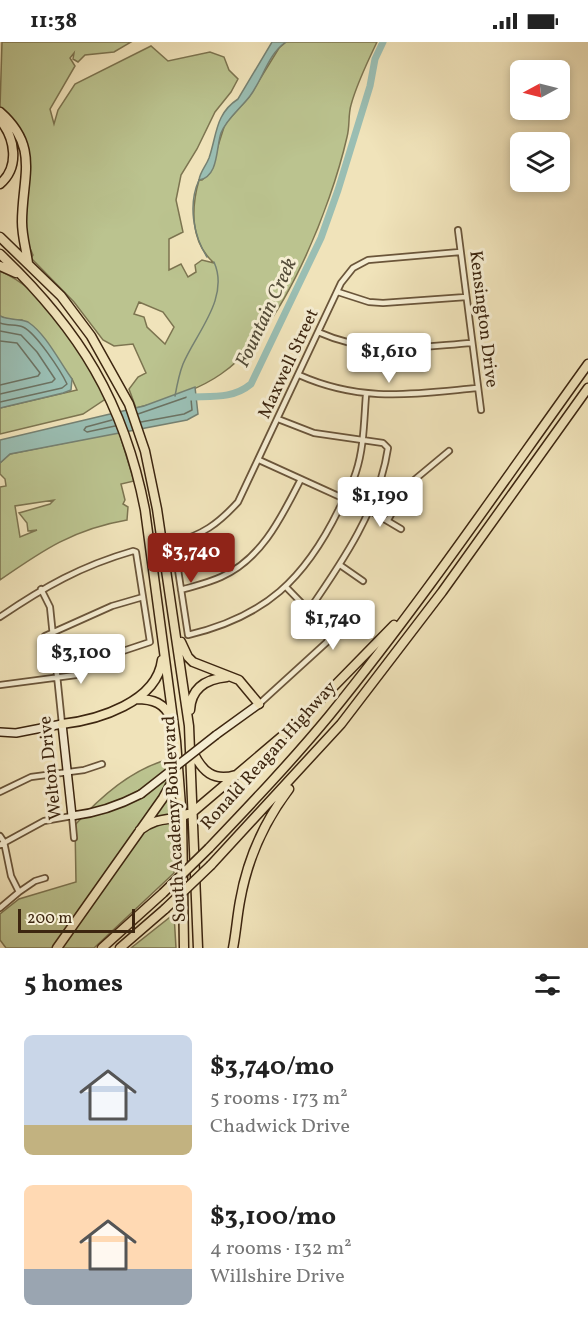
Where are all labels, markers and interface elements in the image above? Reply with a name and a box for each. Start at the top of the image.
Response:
text: 11:38 [30,6,77,37]
north arrow [510,60,570,120]
map controls [510,60,570,192]
button: layers [510,132,570,192]
street label: Kensington Drive [462,249,504,389]
water label: Fountain Creek [229,254,305,372]
street label: Maxwell Street [253,305,325,423]
pin: $1,610 [340,333,438,384]
text: $1,610 [361,338,417,366]
pin: $1,190 [331,477,429,528]
text: $1,190 [352,482,408,510]
pin: $3,740 [142,533,240,584]
text: $3,740 [162,538,220,566]
pin: $1,740 [284,600,382,651]
text: $1,740 [305,605,361,633]
pin: $3,100 [32,634,130,685]
text: $3,100 [51,639,111,667]
street label: Ronald Reagan Highway [195,676,343,836]
street label: Welton Drive [33,715,69,821]
street label: South Academy Boulevard [157,715,193,923]
scale bar [18,906,135,934]
text: 200 m [27,908,72,930]
text: 5 homes [24,966,123,1002]
icon: filters [531,968,564,1001]
text: $3,740/mo [210,1049,334,1085]
icon: home [72,1059,144,1131]
text: 5 rooms · 173 m² [210,1085,348,1113]
text: Chadwick Drive [210,1113,350,1141]
text: $3,100/mo [210,1199,336,1235]
icon: home [72,1209,144,1281]
text: 4 rooms · 132 m² [210,1235,352,1263]
text: Willshire Drive [210,1263,345,1291]

